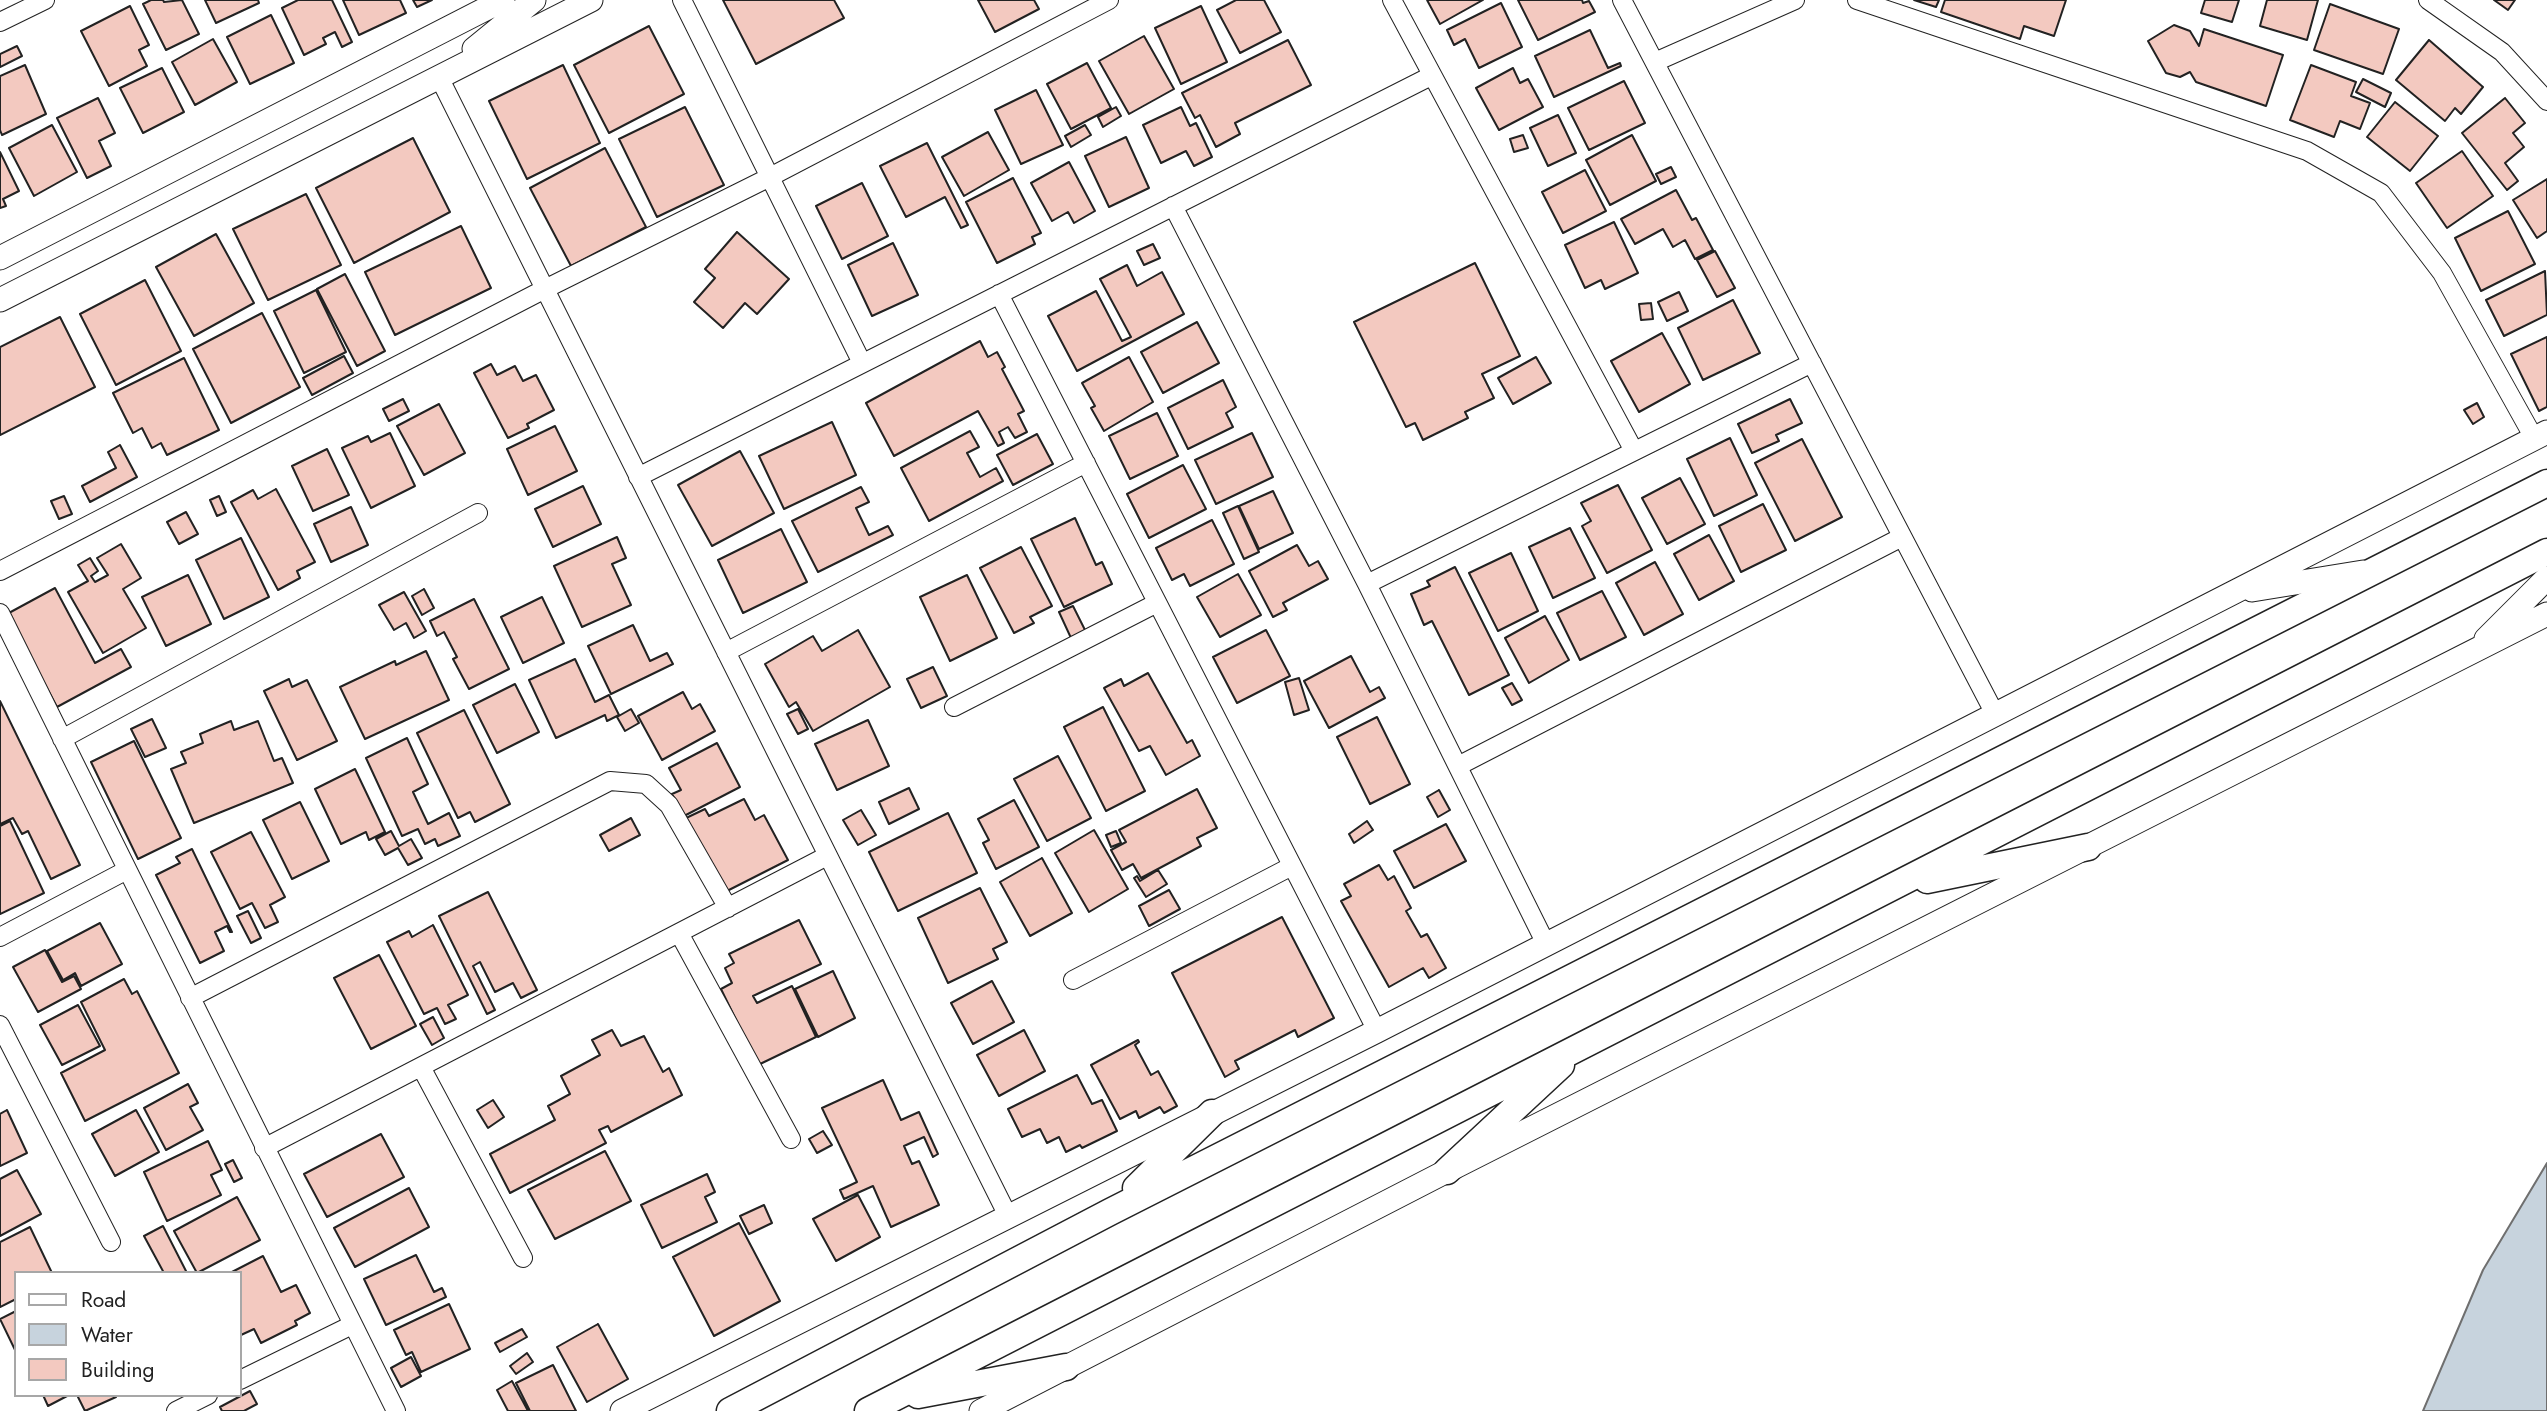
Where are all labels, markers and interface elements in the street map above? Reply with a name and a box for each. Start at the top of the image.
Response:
legend [14,1271,242,1397]
text: Road [81,1285,126,1315]
text: Water [81,1320,133,1350]
text: Building [81,1355,154,1385]

